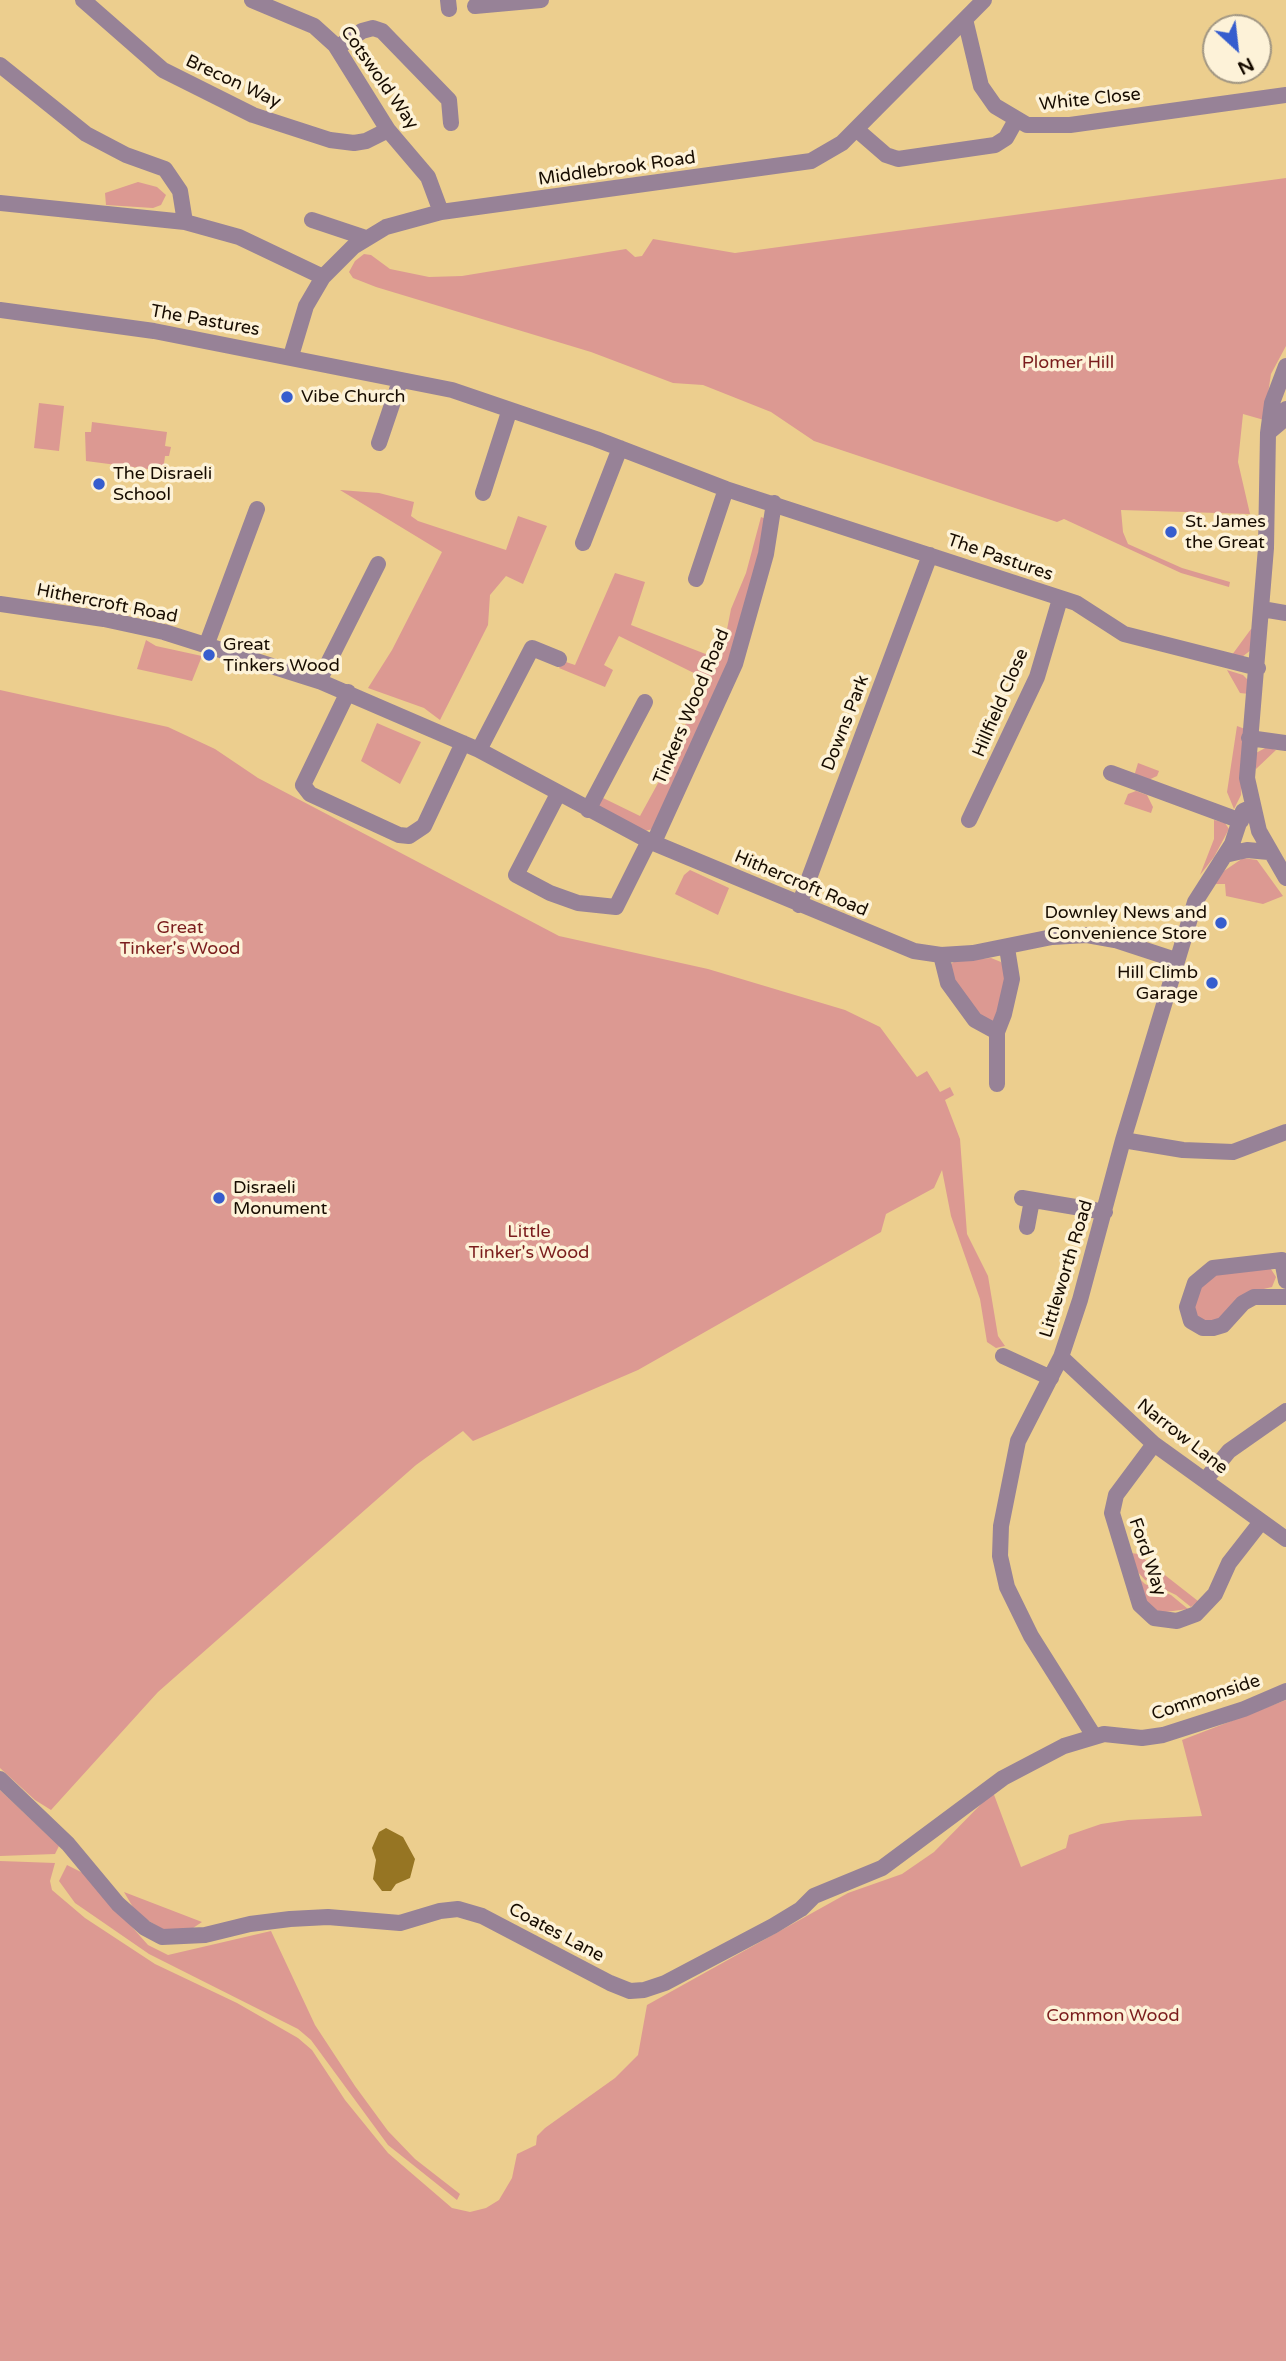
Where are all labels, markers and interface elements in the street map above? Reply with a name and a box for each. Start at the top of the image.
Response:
north arrow [1202,14,1272,84]
street label: Cotswold Way [335,22,423,134]
street label: Brecon Way [182,51,284,113]
text: N [1234,53,1257,79]
street label: White Close [1038,84,1142,116]
street label: Middlebrook Road [537,147,697,191]
street label: The Pastures [149,301,261,341]
park label: Plomer Hill [1022,352,1114,374]
place label: Vibe Church [301,386,406,408]
marker: Vibe Church [279,389,295,405]
place label: The Disraeli School [113,463,212,505]
marker: The Disraeli School [91,476,107,492]
place label: St. James the Great [1185,511,1266,554]
marker: St. James the Great [1163,524,1179,540]
street label: The Pastures [944,530,1056,586]
street label: Hithercroft Road [35,580,179,628]
street label: Tinkers Wood Road [649,626,735,788]
place label: Great Tinkers Wood [223,634,340,676]
street label: Hillfield Close [968,645,1034,761]
marker: Great Tinkers Wood [201,647,217,663]
street label: Downs Park [818,672,874,774]
street label: Hithercroft Road [731,846,871,922]
place label: Downley News and Convenience Store [1045,902,1207,944]
marker: Downley News and Convenience Store [1213,915,1229,931]
park label: Great Tinker's Wood [120,917,240,960]
place label: Hill Climb Garage [1117,962,1198,1004]
marker: Hill Climb Garage [1204,975,1220,991]
place label: Disraeli Monument [233,1177,327,1220]
marker: Disraeli Monument [211,1190,227,1206]
street label: Littleworth Road [1036,1198,1098,1340]
park label: Little Tinker's Wood [469,1221,589,1264]
street label: Narrow Lane [1132,1395,1232,1479]
street label: Ford Way [1124,1515,1170,1599]
street label: Commonside [1149,1670,1263,1726]
street label: Coates Lane [505,1899,607,1967]
park label: Common Wood [1046,2005,1180,2027]

